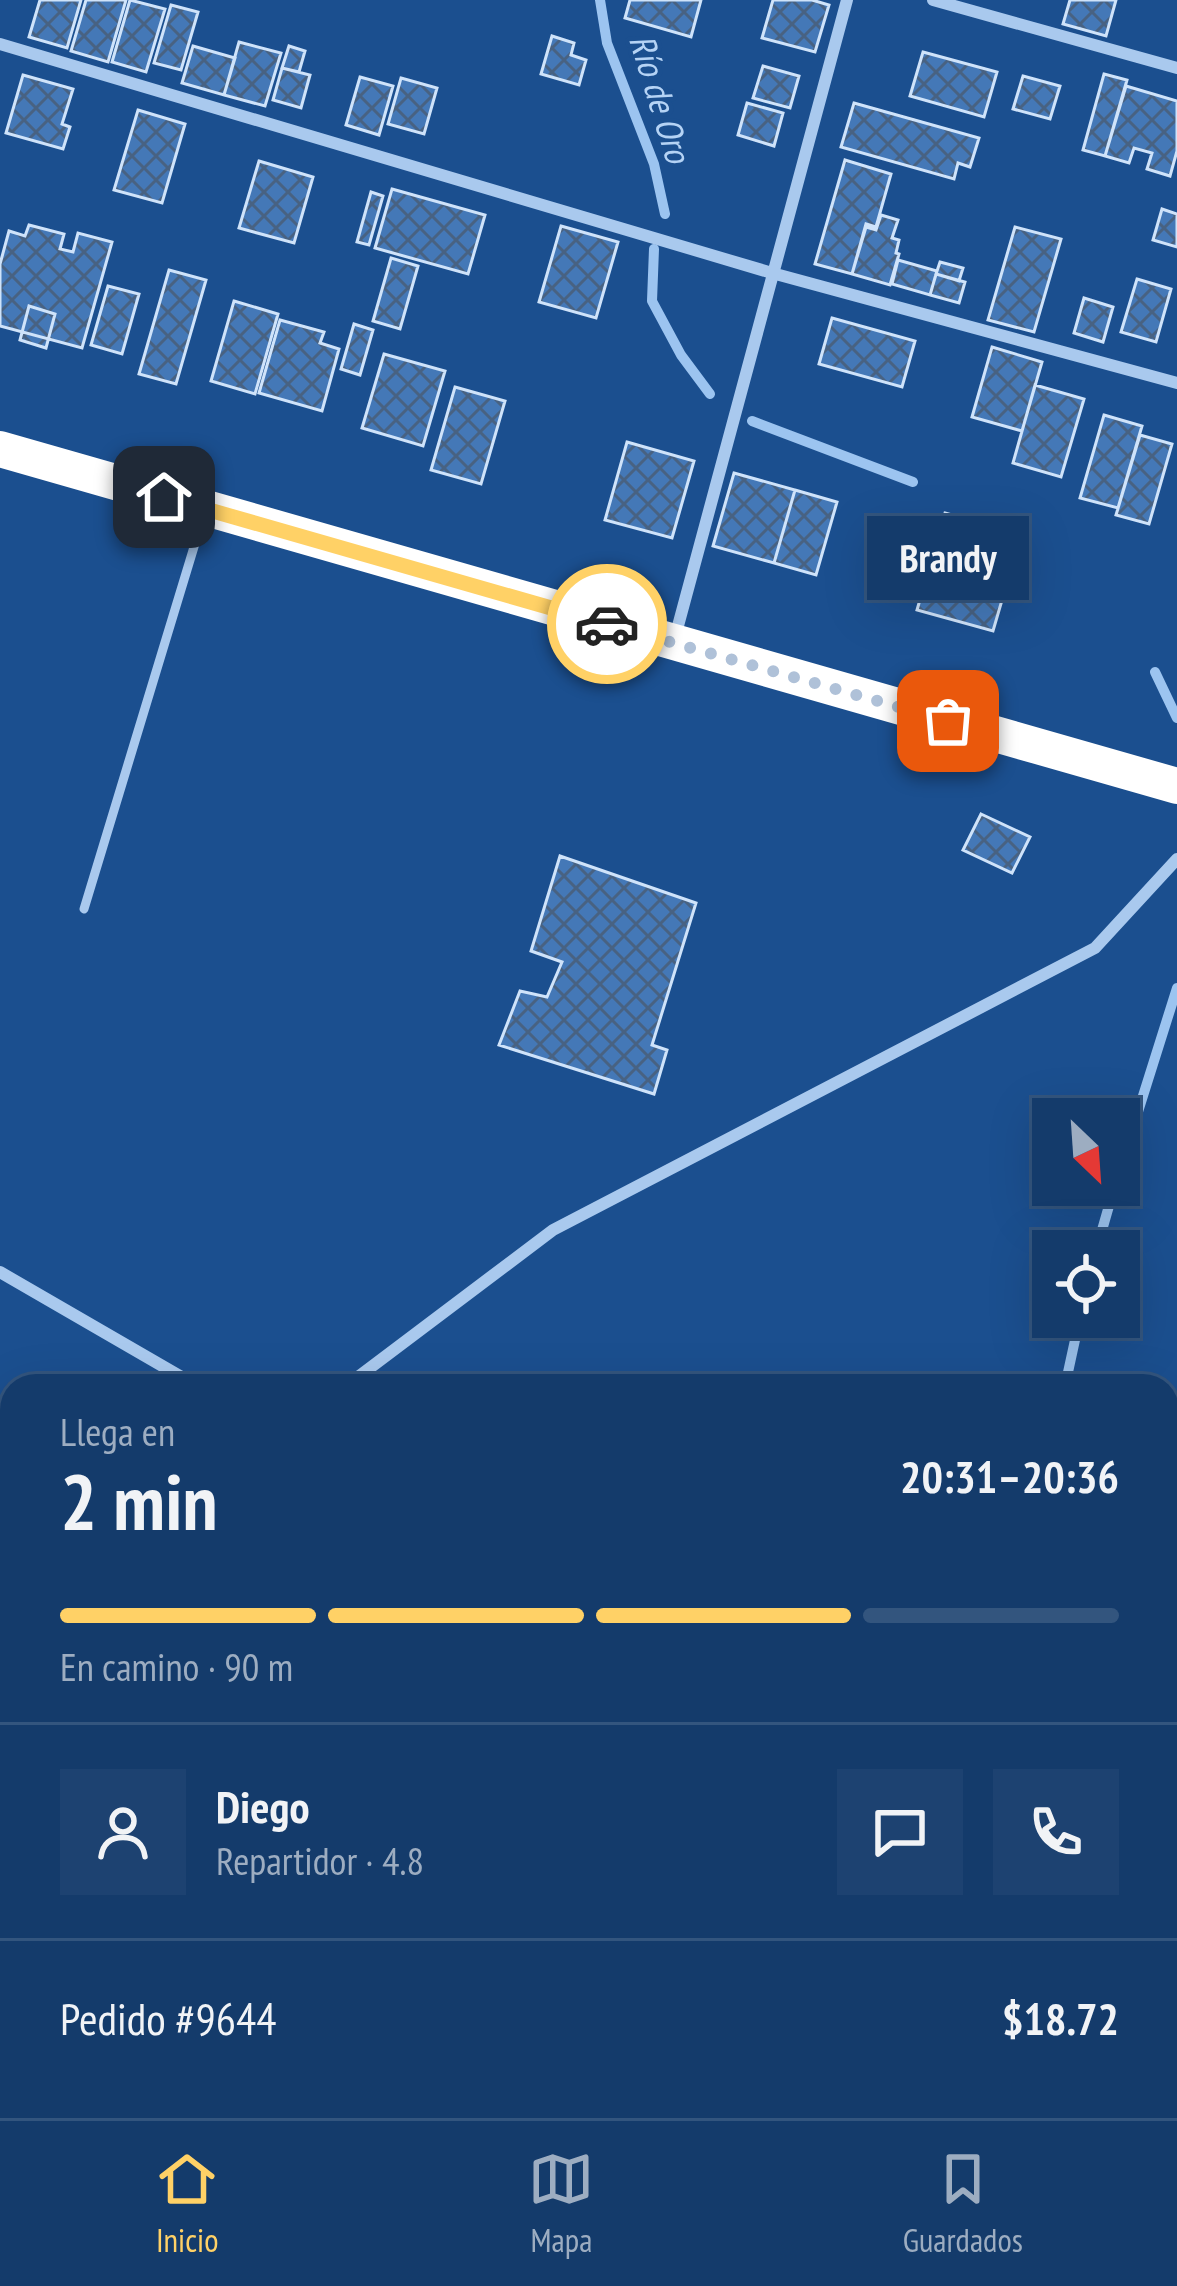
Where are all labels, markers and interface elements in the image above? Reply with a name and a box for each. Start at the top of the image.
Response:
water label: Río de Oro [619,28,703,170]
pin [113,446,215,548]
icon: home [131,464,197,530]
callout: Brandy [867,517,1029,601]
text: Brandy [899,532,997,583]
courier [547,564,667,684]
icon: car [574,591,640,657]
pin [897,670,999,772]
icon: bag [915,688,981,754]
north arrow [1032,1098,1140,1206]
map controls [1032,1098,1140,1338]
button: locate [1032,1230,1140,1338]
text: Llega en [60,1406,175,1457]
text: 20:31–20:36 [900,1447,1119,1505]
text: 2 min [60,1451,218,1552]
text: En camino · 90 m [60,1641,293,1692]
button: person [60,1769,186,1895]
button: chat [837,1769,963,1895]
button: phone [993,1769,1119,1895]
text: Diego [216,1777,309,1835]
text: Repartidor · 4.8 [216,1835,424,1886]
text: Pedido #9644 [60,1989,277,2047]
text: $18.72 [1002,1989,1119,2047]
tab: Inicio [154,2146,220,2261]
tab: Mapa [528,2146,594,2261]
tab: Guardados [903,2146,1023,2261]

